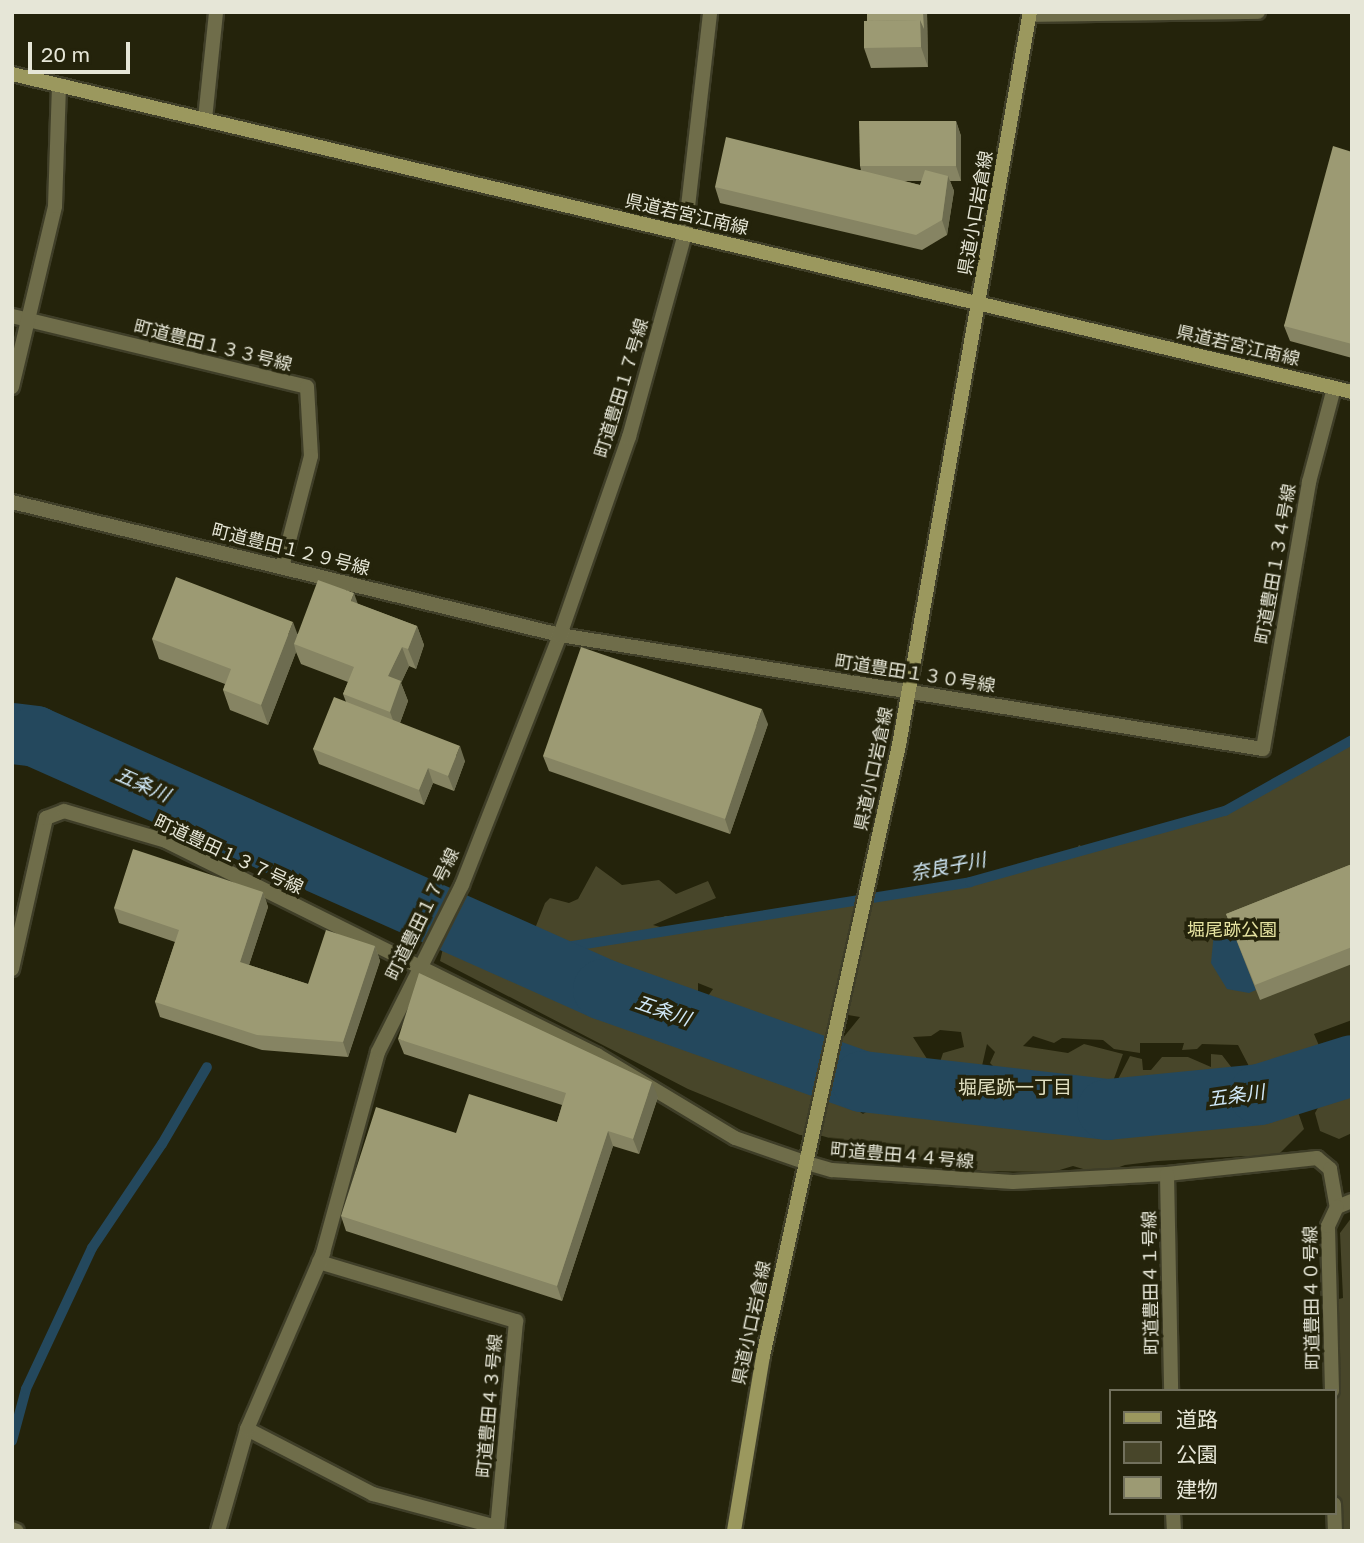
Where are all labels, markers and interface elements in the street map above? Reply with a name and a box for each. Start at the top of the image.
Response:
scale bar [32,28,133,72]
text: 20 m [41,41,90,67]
street label: 県道小口岩倉線 [953,149,997,277]
street label: 県道若宮江南線 [623,189,751,239]
street label: 町道豊田１３３号線 [132,315,294,375]
street label: 町道豊田１７号線 [590,316,652,460]
street label: 県道若宮江南線 [1174,320,1302,370]
street label: 町道豊田１３４号線 [1250,482,1300,646]
street label: 町道豊田１２９号線 [210,519,372,579]
street label: 町道豊田１３０号線 [833,650,997,696]
street label: 県道小口岩倉線 [849,705,897,833]
water label: 五条川 [112,762,174,806]
street label: 町道豊田１３７号線 [151,810,307,898]
street label: 町道豊田１７号線 [381,845,463,983]
water label: 奈良子川 [909,848,987,884]
park label: 堀尾跡公園 [1187,918,1277,940]
water label: 五条川 [632,990,694,1030]
district label: 堀尾跡一丁目 [958,1076,1072,1098]
water label: 五条川 [1206,1080,1266,1110]
street label: 町道豊田４４号線 [829,1138,975,1172]
street label: 町道豊田４１号線 [1138,1211,1162,1355]
street label: 町道豊田４０号線 [1299,1226,1323,1370]
street label: 県道小口岩倉線 [727,1259,775,1387]
street label: 町道豊田４３号線 [472,1333,506,1479]
legend [1108,1389,1336,1515]
text: 道路 [1176,1406,1218,1432]
text: 公園 [1176,1441,1218,1467]
text: 建物 [1176,1476,1218,1502]

